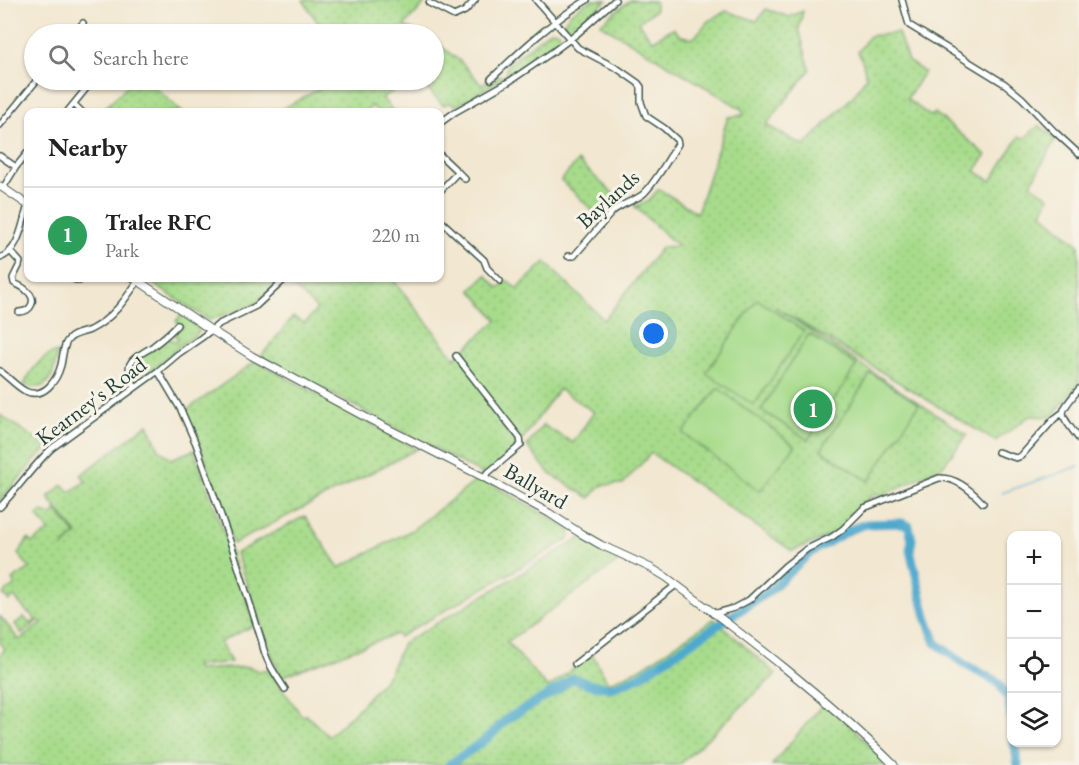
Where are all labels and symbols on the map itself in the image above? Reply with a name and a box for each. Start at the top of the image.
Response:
street label: Baylands [570,163,646,235]
your location [639,319,668,348]
street label: Kearney's Road [30,349,153,452]
pin: 1 [794,386,832,432]
street label: Ballyard [499,456,574,516]

